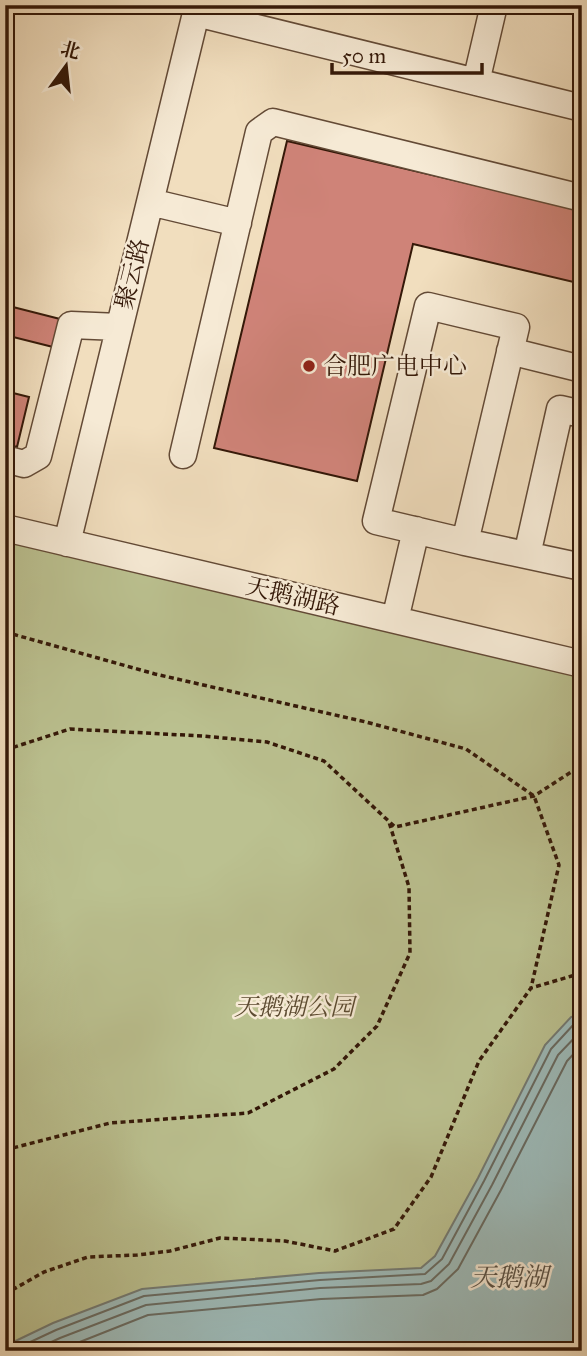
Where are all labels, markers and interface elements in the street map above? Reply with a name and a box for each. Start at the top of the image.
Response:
north arrow [32,32,102,102]
scale bar [332,32,482,76]
text: 北 [58,36,82,64]
text: 50 m [342,43,387,69]
street label: 聚云路 [109,235,155,313]
place label: 合肥广电中心 [323,351,467,381]
marker: 合肥广电中心 [301,358,317,374]
street label: 天鹅湖路 [243,571,343,621]
park label: 天鹅湖公园 [234,992,358,1022]
water label: 天鹅湖 [470,1261,552,1293]

